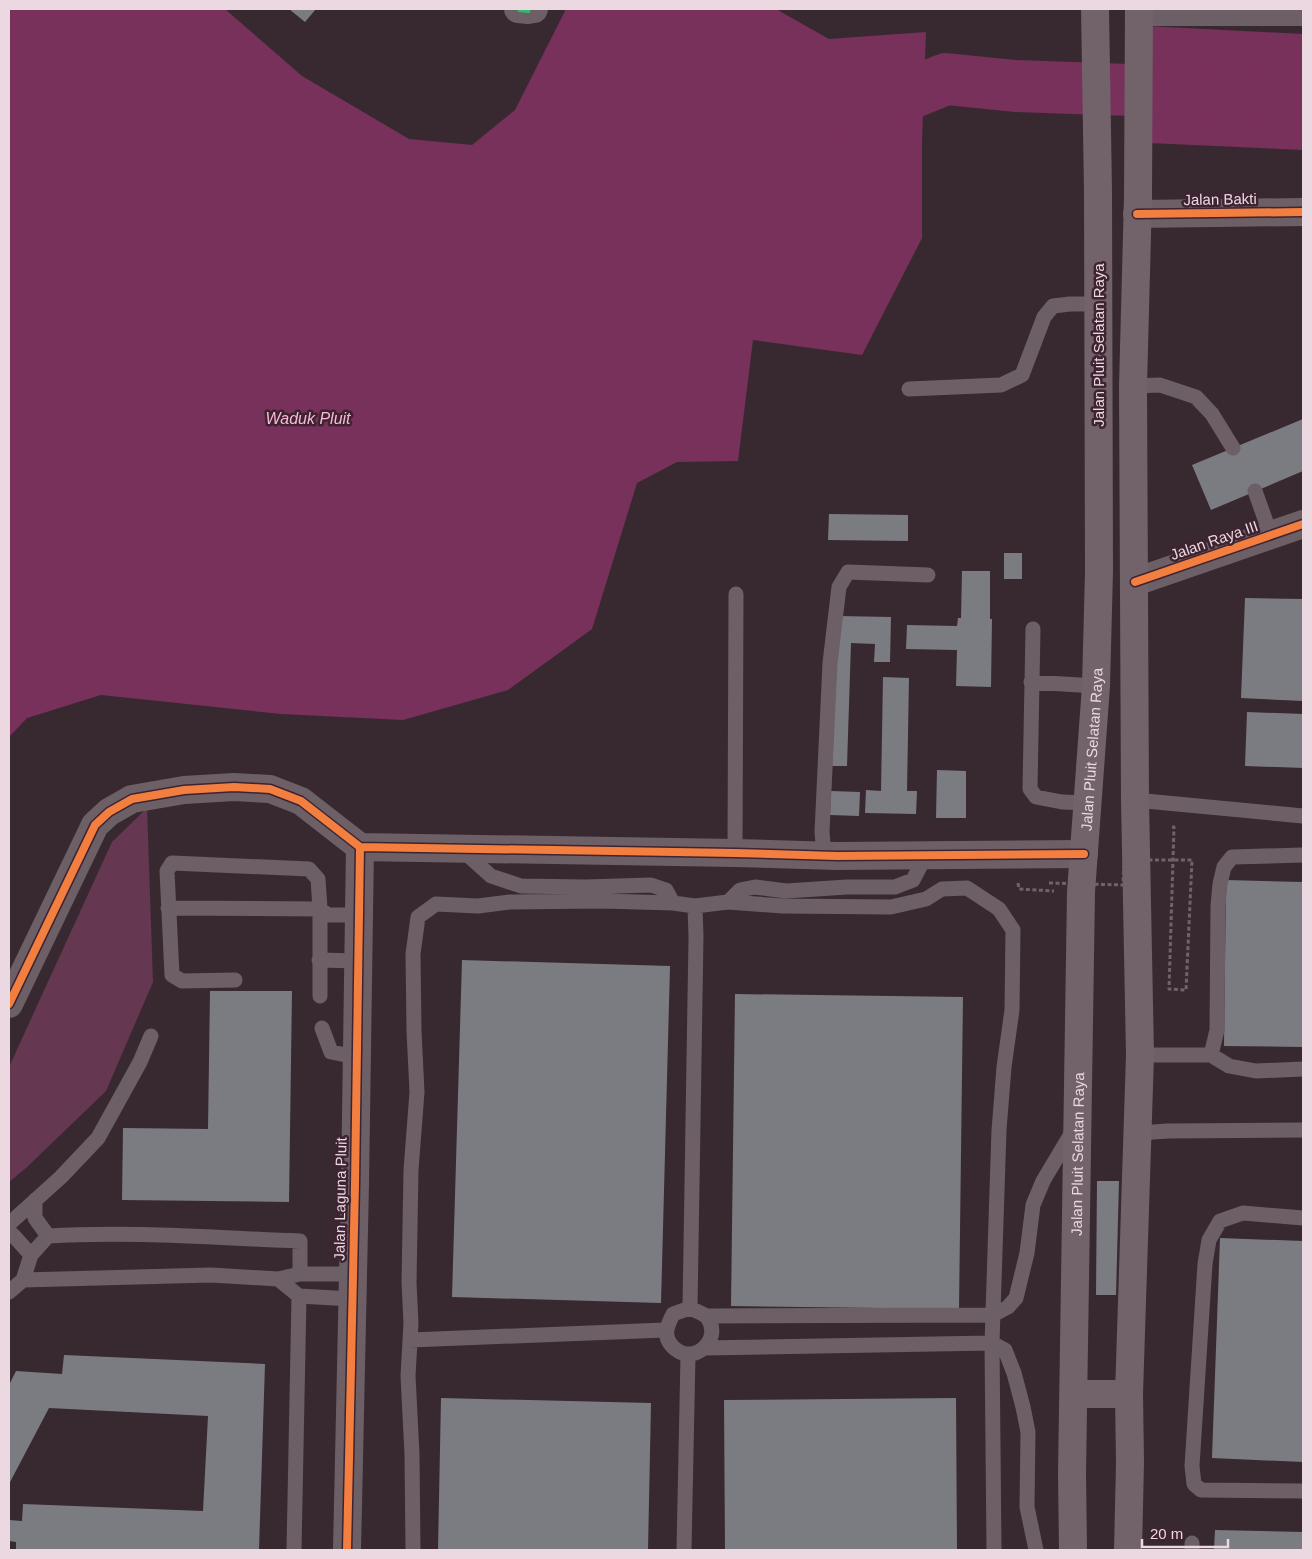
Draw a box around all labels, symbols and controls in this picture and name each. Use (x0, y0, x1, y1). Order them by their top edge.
street label: Jalan Bakti (1183, 190, 1257, 208)
street label: Jalan Pluit Selatan Raya (1090, 263, 1107, 427)
water label: Waduk Pluit (265, 410, 351, 427)
street label: Jalan Raya III (1168, 517, 1260, 563)
street label: Jalan Pluit Selatan Raya (1077, 667, 1105, 832)
street label: Jalan Pluit Selatan Raya (1067, 1071, 1087, 1236)
street label: Jalan Laguna Pluit (330, 1136, 350, 1261)
scale bar (1142, 1516, 1228, 1548)
text: 20 m (1150, 1525, 1183, 1542)

